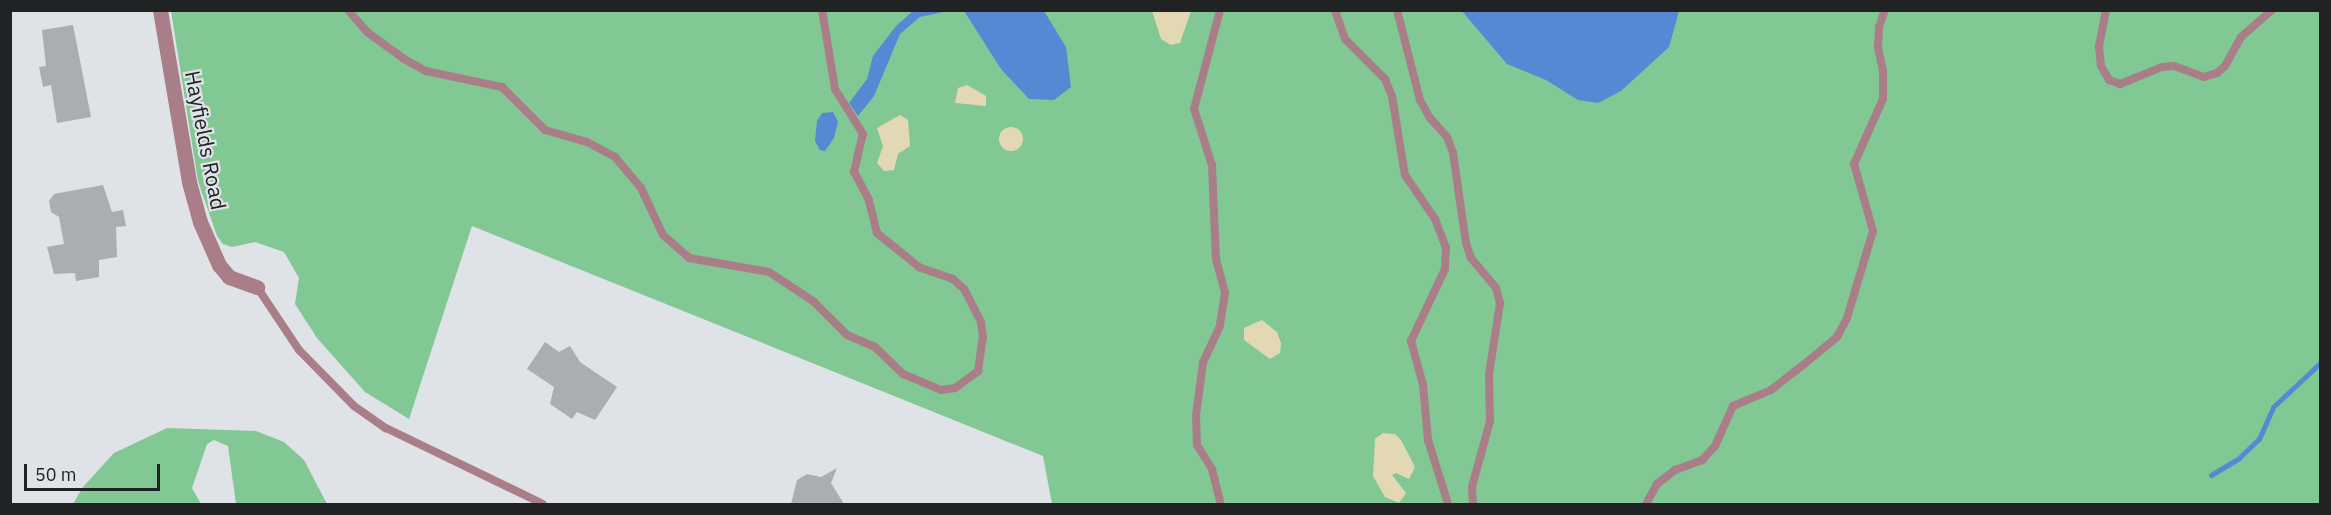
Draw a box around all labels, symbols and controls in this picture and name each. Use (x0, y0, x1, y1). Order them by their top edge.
street label: Hayfields Road (180, 68, 232, 212)
scale bar (27, 452, 164, 490)
text: 50 m (35, 463, 77, 486)

